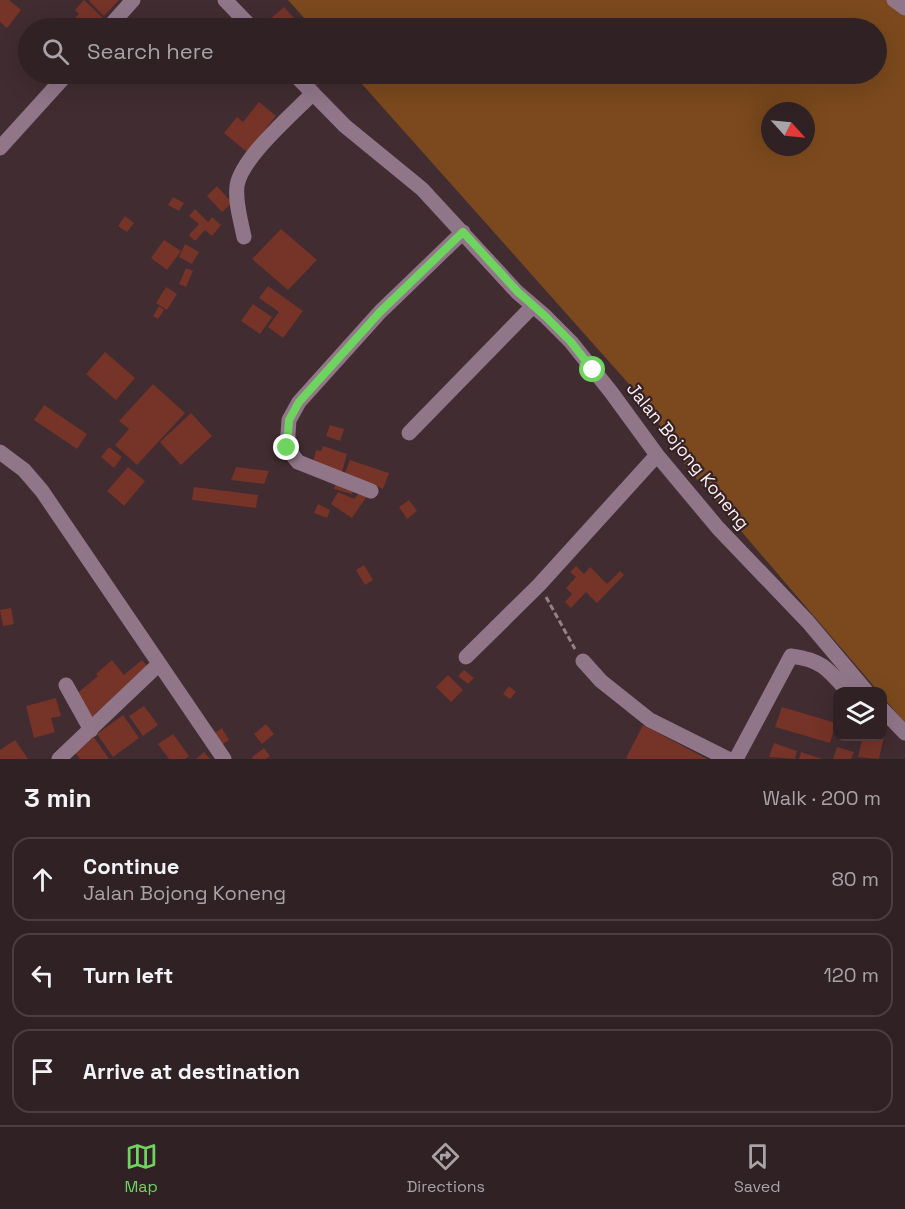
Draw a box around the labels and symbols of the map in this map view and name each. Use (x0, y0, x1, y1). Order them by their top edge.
north arrow (761, 102, 815, 156)
route start (579, 356, 605, 382)
street label: Jalan Bojong Koneng (622, 377, 755, 534)
route end (273, 434, 299, 460)

